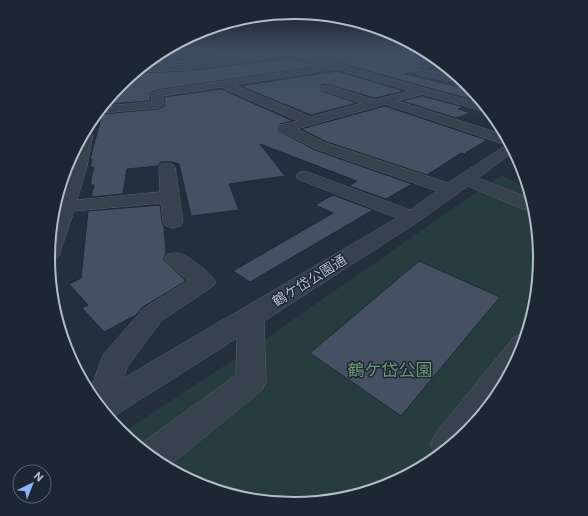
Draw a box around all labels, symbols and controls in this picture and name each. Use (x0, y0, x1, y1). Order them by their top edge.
street label: 鶴ケ岱公園通 (269, 251, 349, 309)
park label: 鶴ケ岱公園 (348, 359, 433, 380)
north arrow (12, 464, 52, 504)
text: N (32, 469, 47, 484)

